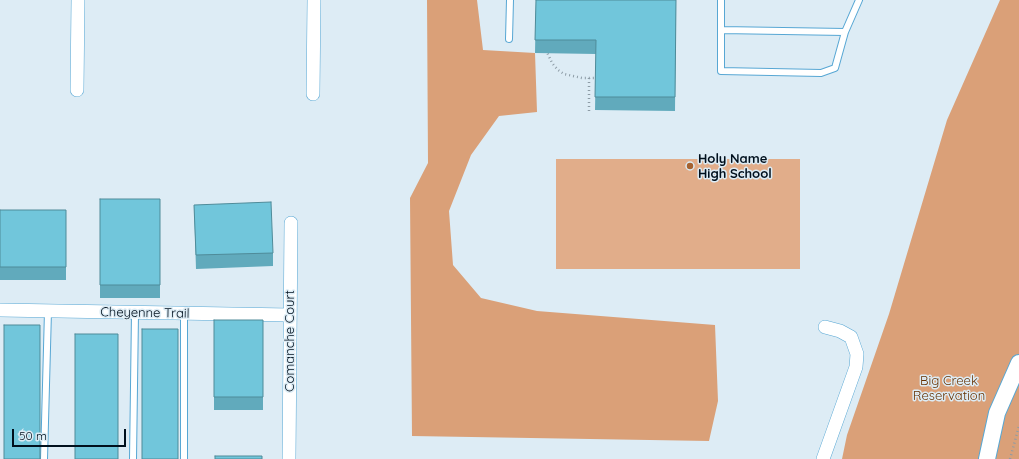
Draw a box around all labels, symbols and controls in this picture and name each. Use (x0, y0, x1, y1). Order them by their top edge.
place label: Holy Name High School (698, 151, 772, 182)
marker: Holy Name High School (685, 161, 695, 171)
street label: Comanche Court (282, 290, 298, 392)
street label: Cheyenne Trail (100, 304, 190, 322)
park label: Big Creek Reservation (913, 373, 985, 404)
scale bar (14, 421, 128, 447)
text: 50 m (19, 428, 47, 443)

